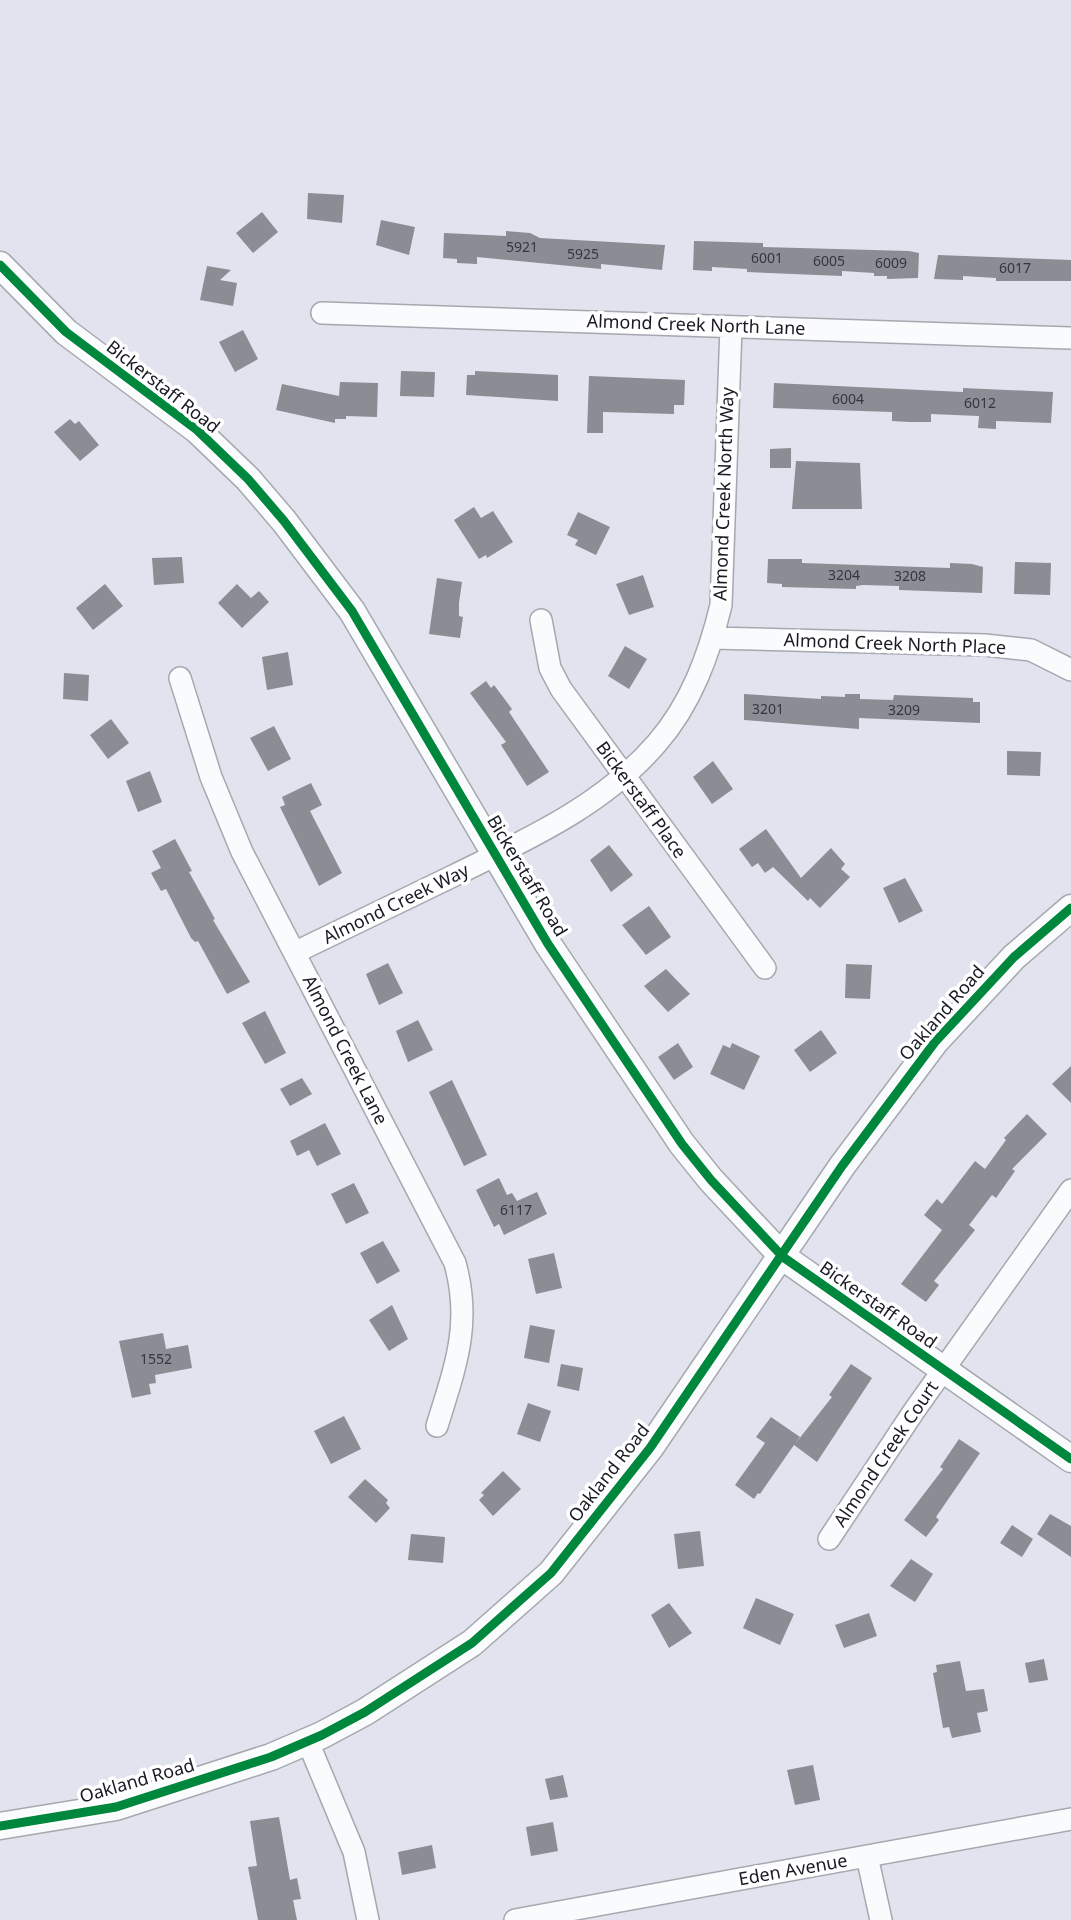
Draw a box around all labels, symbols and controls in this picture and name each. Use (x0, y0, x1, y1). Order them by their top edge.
house number: 5921 (506, 237, 538, 256)
house number: 5925 (567, 244, 599, 263)
house number: 6001 (751, 248, 783, 267)
house number: 6005 (813, 251, 845, 270)
house number: 6009 (875, 253, 907, 272)
house number: 6017 (999, 258, 1031, 277)
street label: Almond Creek North Lane (586, 308, 806, 340)
street label: Bickerstaff Road (102, 334, 225, 438)
street label: Almond Creek North Way (707, 386, 739, 601)
house number: 6004 (832, 389, 864, 408)
house number: 6012 (964, 393, 996, 412)
house number: 3204 (828, 565, 860, 584)
house number: 3208 (894, 566, 926, 585)
street label: Almond Creek North Place (783, 627, 1007, 659)
house number: 3201 (752, 699, 784, 718)
house number: 3209 (888, 700, 920, 719)
street label: Bickerstaff Place (591, 736, 692, 863)
street label: Bickerstaff Road (482, 810, 574, 941)
street label: Almond Creek Way (319, 857, 473, 949)
street label: Oakland Road (893, 960, 989, 1065)
street label: Almond Creek Lane (298, 971, 394, 1128)
house number: 6117 (500, 1200, 532, 1219)
street label: Bickerstaff Road (815, 1255, 942, 1354)
house number: 1552 (140, 1349, 172, 1368)
street label: Almond Creek Court (827, 1375, 943, 1531)
street label: Oakland Road (562, 1418, 654, 1527)
street label: Oakland Road (76, 1752, 197, 1808)
street label: Eden Avenue (736, 1848, 849, 1890)

